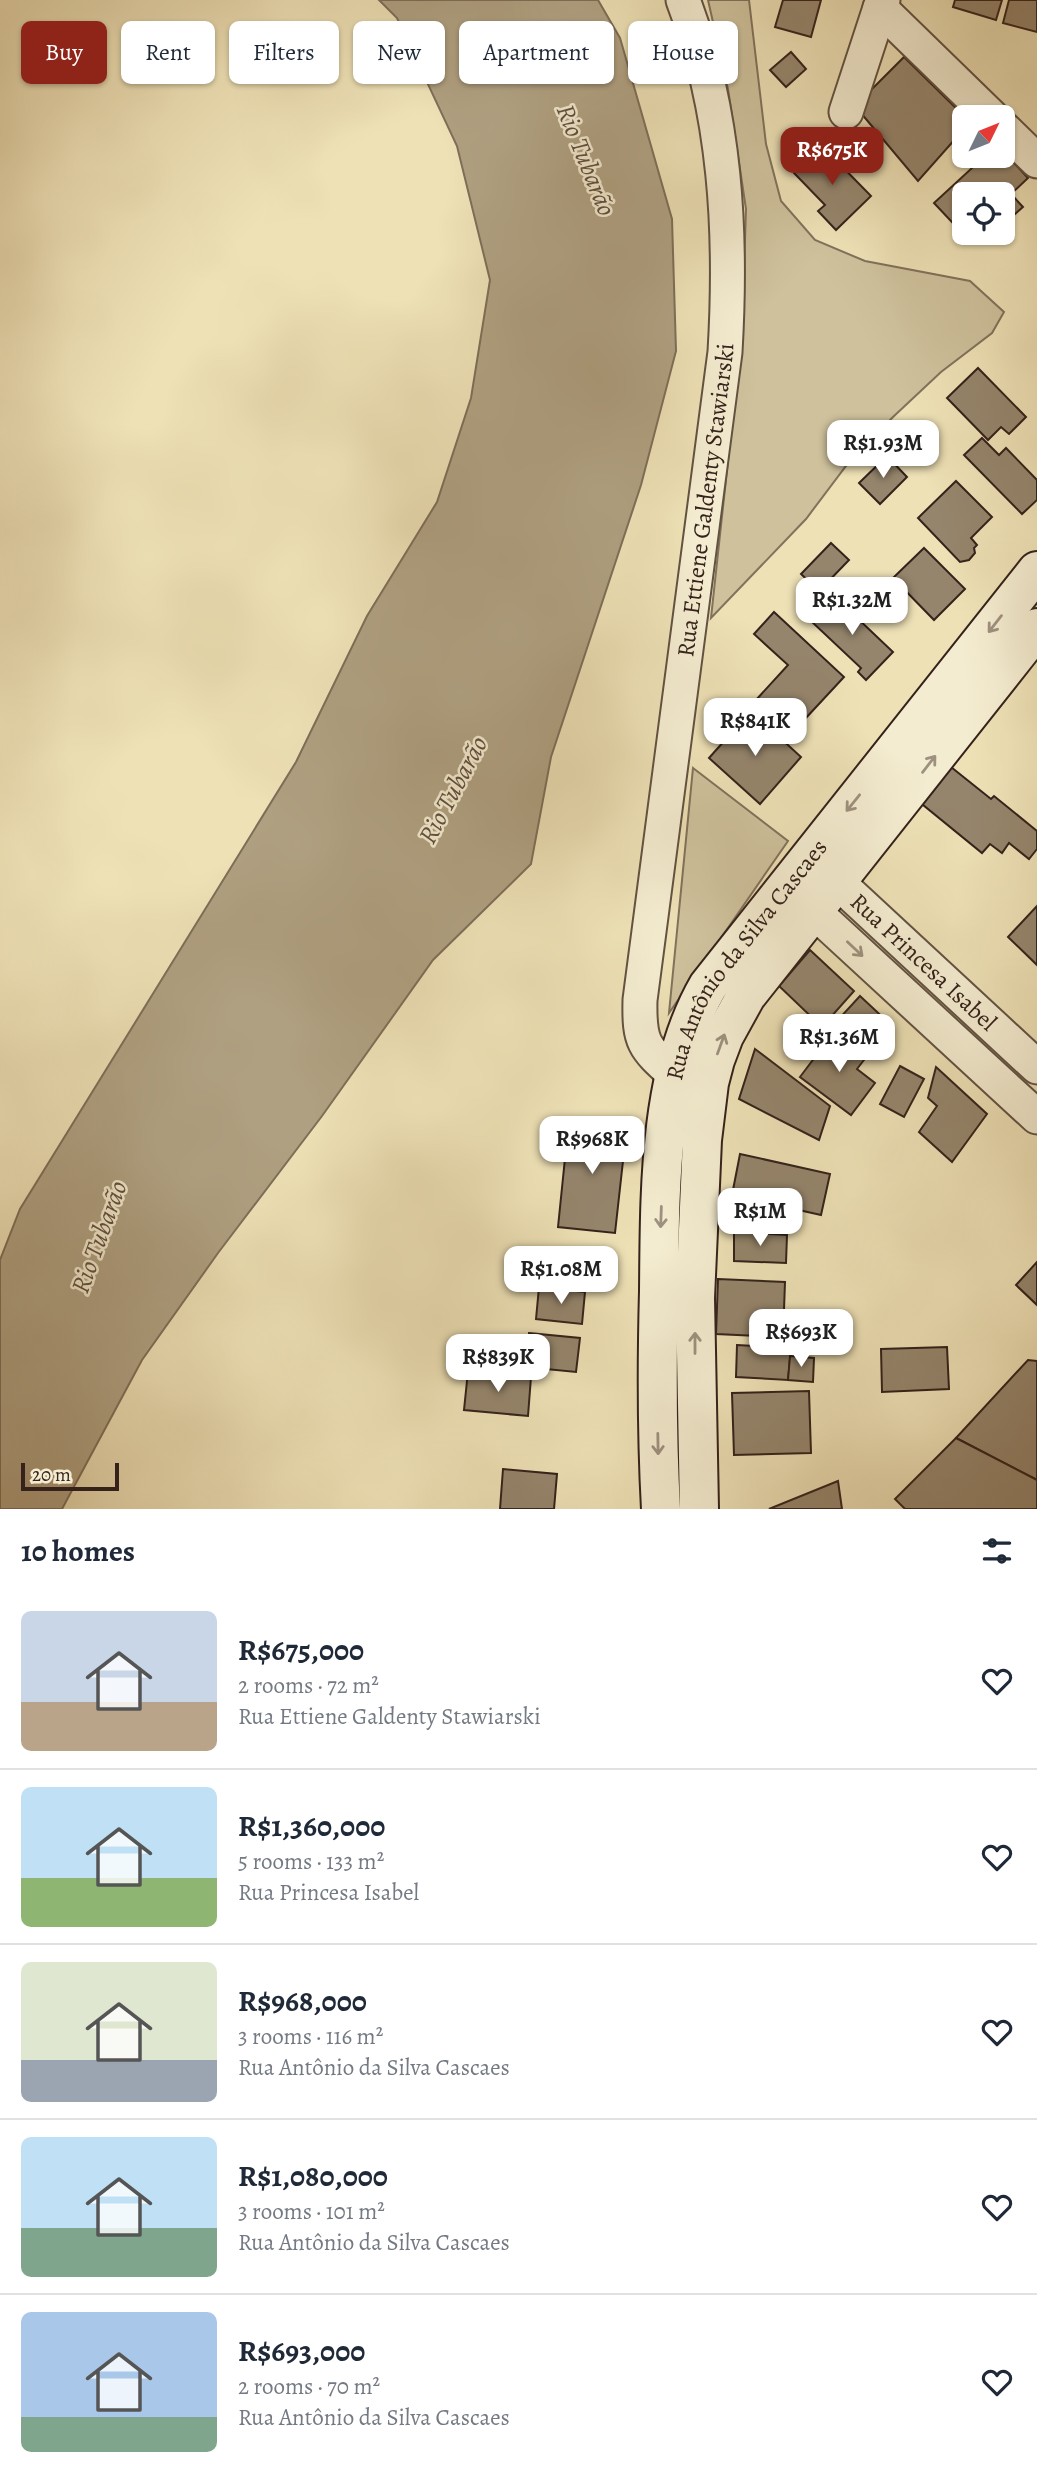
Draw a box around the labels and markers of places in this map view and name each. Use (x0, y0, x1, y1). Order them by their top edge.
pin: R$675K (775, 128, 889, 187)
pin: R$1.93M (818, 420, 948, 480)
pin: R$1.32M (787, 578, 917, 637)
pin: R$841K (698, 698, 812, 758)
pin: R$1.36M (774, 1014, 904, 1074)
pin: R$968K (535, 1116, 649, 1176)
pin: R$1M (719, 1188, 801, 1248)
pin: R$1.08M (496, 1246, 626, 1306)
pin: R$693K (744, 1310, 858, 1369)
pin: R$839K (441, 1334, 555, 1394)

